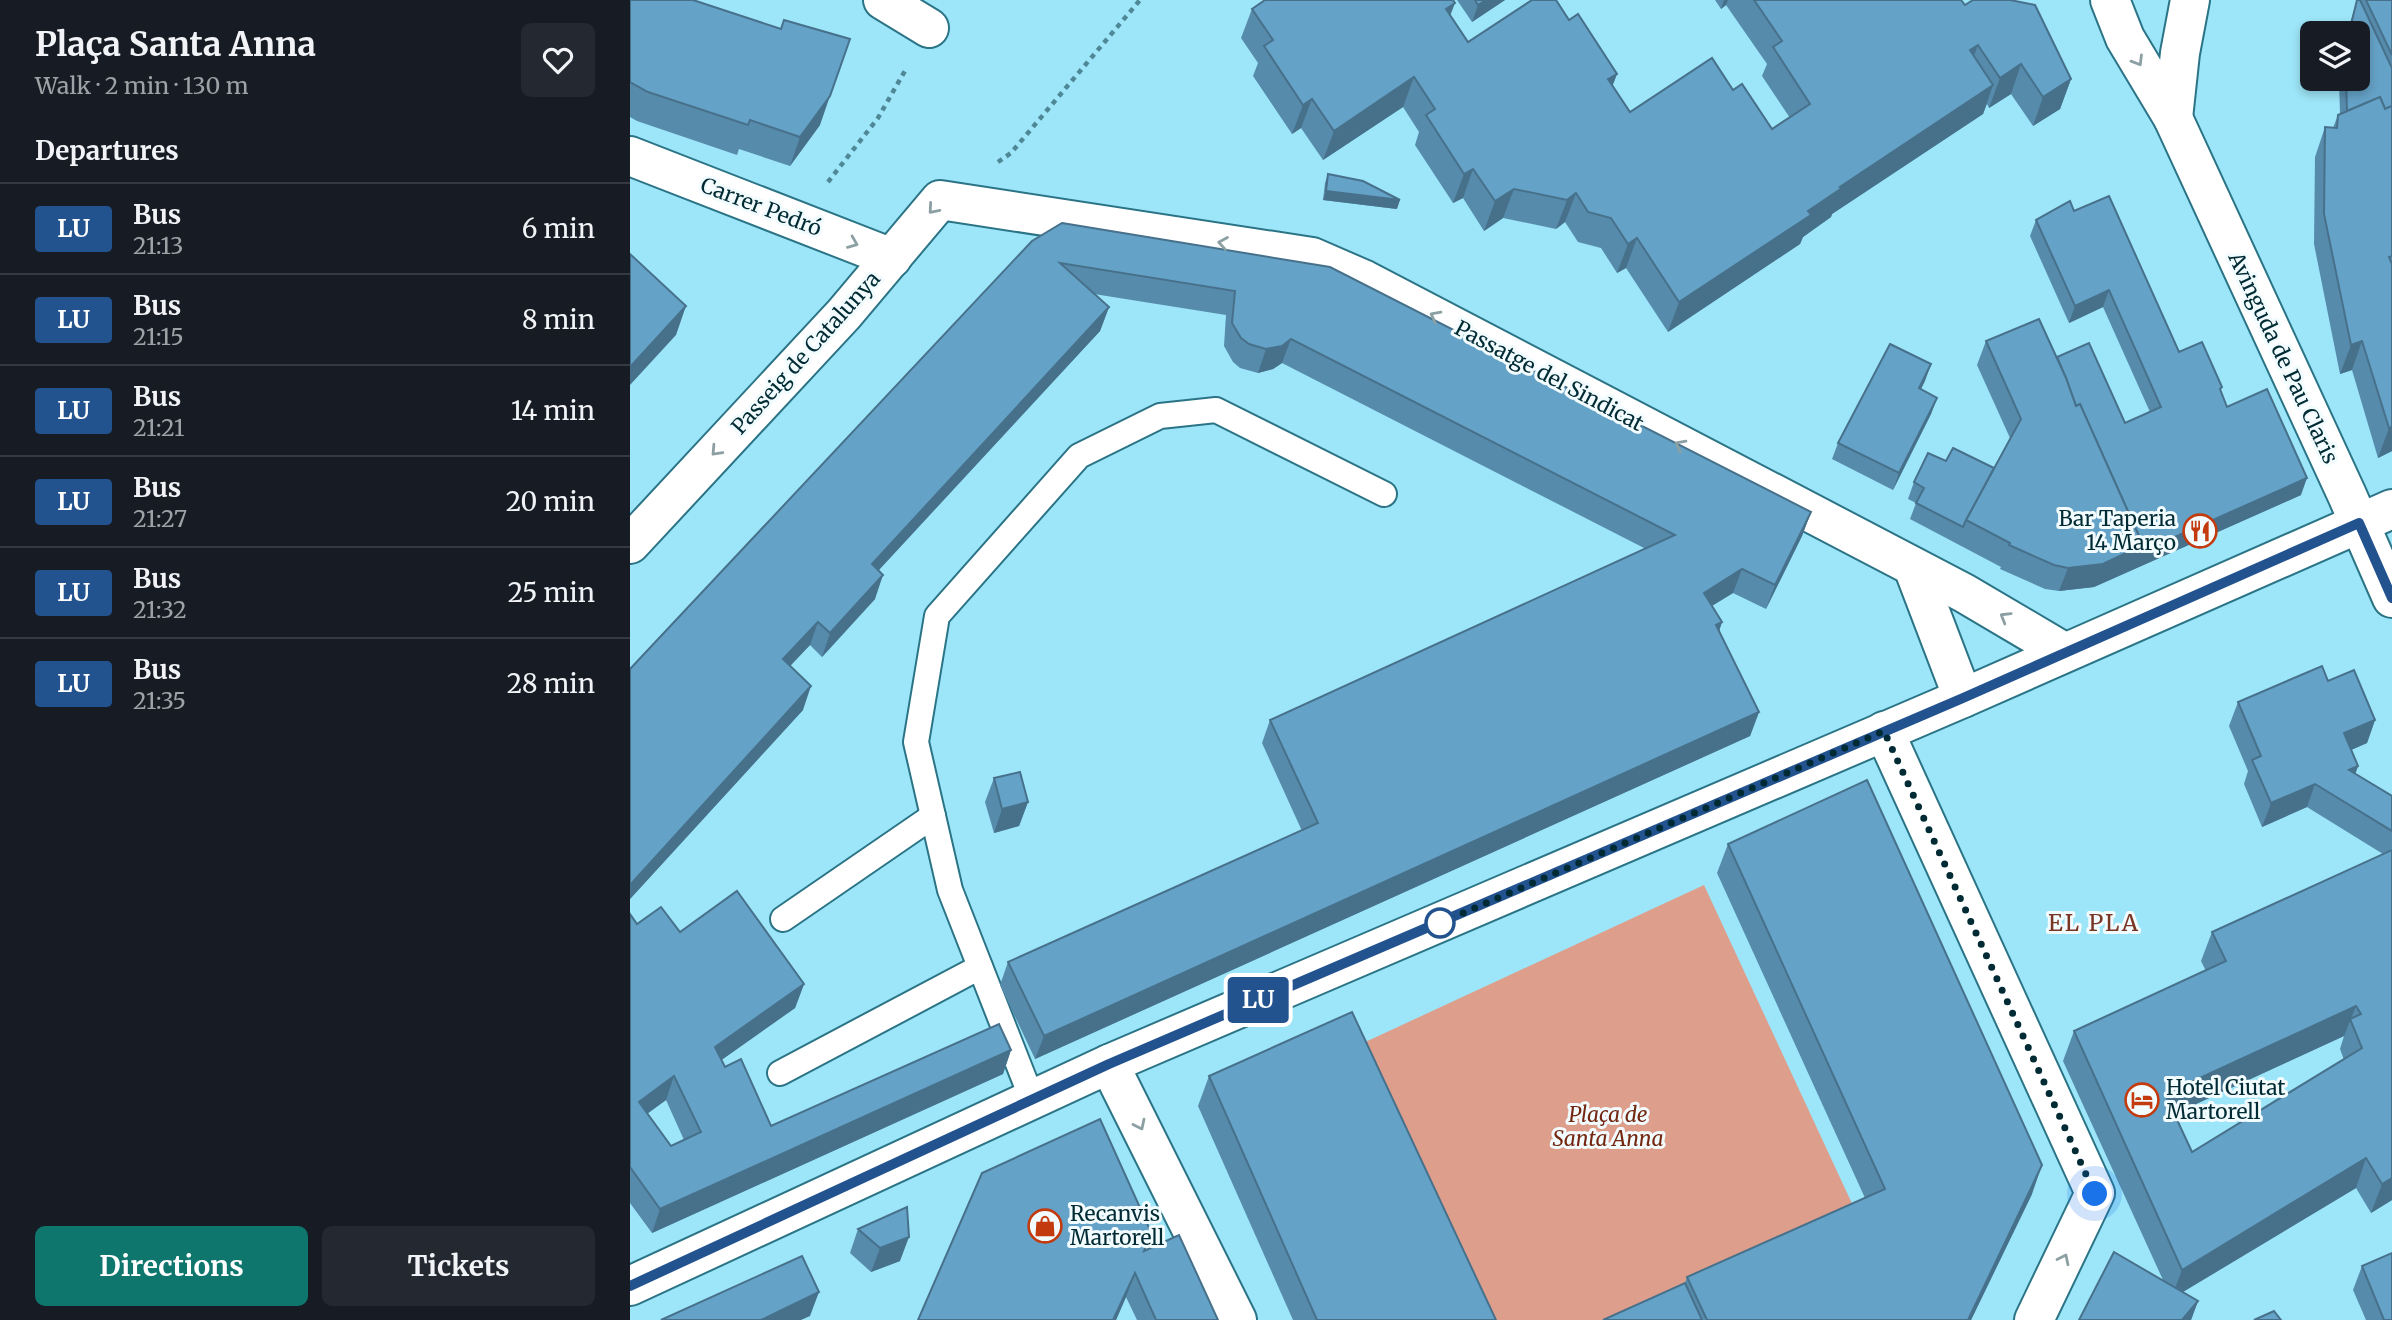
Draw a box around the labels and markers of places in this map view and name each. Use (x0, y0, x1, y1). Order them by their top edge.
place label: Bar Taperia 14 Março (2058, 505, 2176, 556)
restaurant icon: Bar Taperia 14 Março (2181, 512, 2219, 550)
unlabelled marker (1425, 908, 1455, 938)
place label: Hotel Ciutat Martorell (2166, 1074, 2286, 1125)
hotel icon: Hotel Ciutat Martorell (2123, 1081, 2161, 1119)
place label: Recanvis Martorell (1070, 1200, 1165, 1251)
shop icon: Recanvis Martorell (1026, 1207, 1064, 1245)

